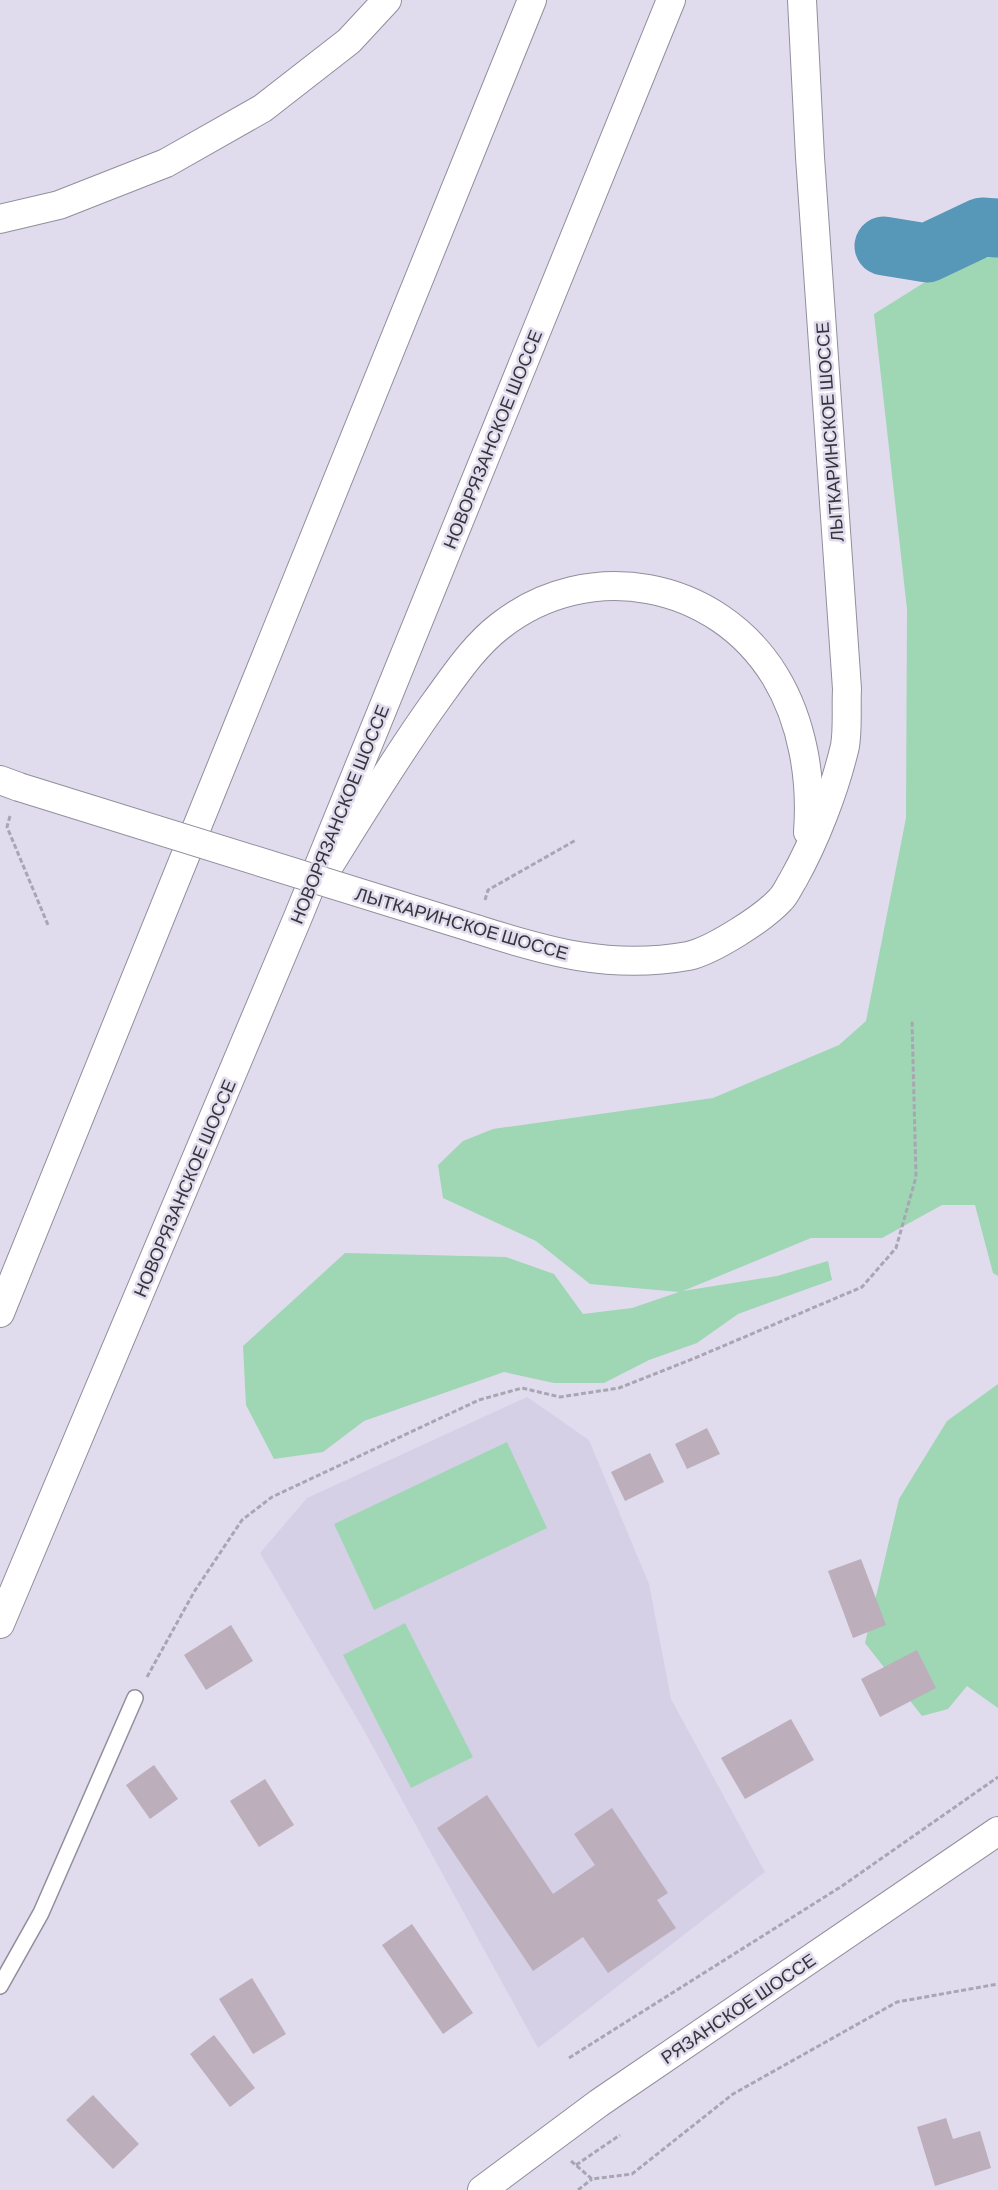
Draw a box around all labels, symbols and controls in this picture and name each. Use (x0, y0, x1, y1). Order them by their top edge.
street label: ЛЫТКАРИНСКОЕ ШОССЕ (810, 321, 848, 543)
street label: НОВОРЯЗАНСКОЕ ШОССЕ (438, 326, 546, 552)
street label: НОВОРЯЗАНСКОЕ ШОССЕ (285, 701, 393, 927)
street label: ЛЫТКАРИНСКОЕ ШОССЕ (353, 882, 571, 964)
street label: НОВОРЯЗАНСКОЕ ШОССЕ (128, 1076, 240, 1300)
street label: РЯЗАНСКОЕ ШОССЕ (656, 1948, 820, 2068)

